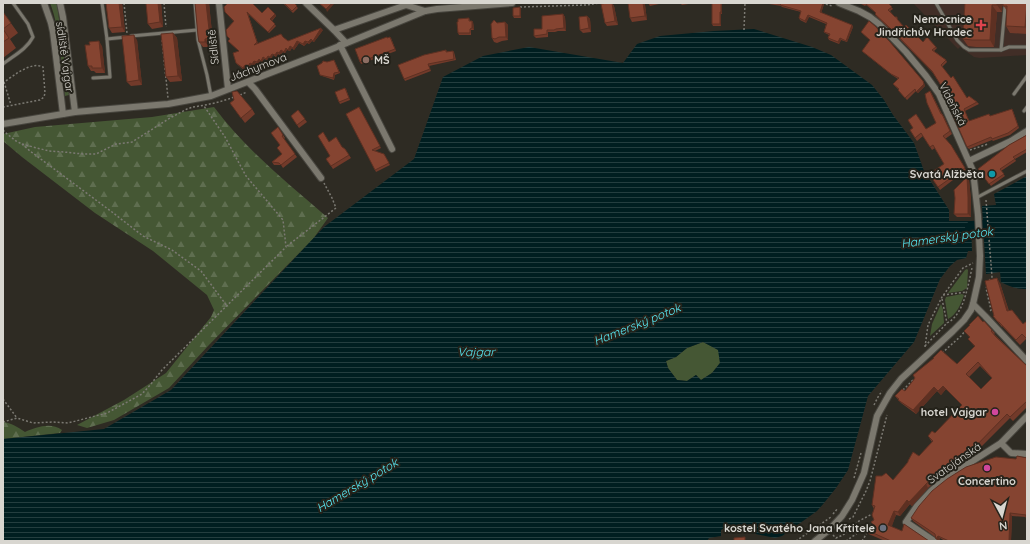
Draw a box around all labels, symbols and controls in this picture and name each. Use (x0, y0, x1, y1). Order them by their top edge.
place label: Nemocnice Jindřichův Hradec (876, 12, 973, 39)
marker: Nemocnice Jindřichův Hradec (975, 19, 987, 31)
street label: sídliště Vajgar (53, 21, 77, 94)
street label: Sídliště (204, 29, 222, 65)
street label: Jáchymova (227, 50, 289, 84)
place label: MŠ (374, 53, 390, 67)
marker: MŠ (361, 55, 371, 65)
street label: Vídeňská (936, 80, 970, 128)
place label: Svatá Alžběta (910, 167, 984, 181)
marker: Svatá Alžběta (987, 169, 997, 179)
water label: Hamerský potok (900, 223, 995, 251)
water label: Hamerský potok (591, 299, 684, 348)
water label: Vajgar (457, 344, 496, 359)
place label: hotel Vajgar (921, 405, 987, 419)
marker: hotel Vajgar (990, 407, 1000, 417)
street label: Svatojánská (924, 439, 984, 487)
water label: Hamerský potok (313, 454, 402, 515)
marker: Concertino (982, 463, 992, 473)
place label: Concertino (958, 474, 1016, 488)
north arrow (982, 496, 1022, 536)
text: N (998, 518, 1008, 533)
place label: kostel Svatého Jana Křtitele (724, 521, 876, 535)
marker: kostel Svatého Jana Křtitele (878, 523, 888, 533)

